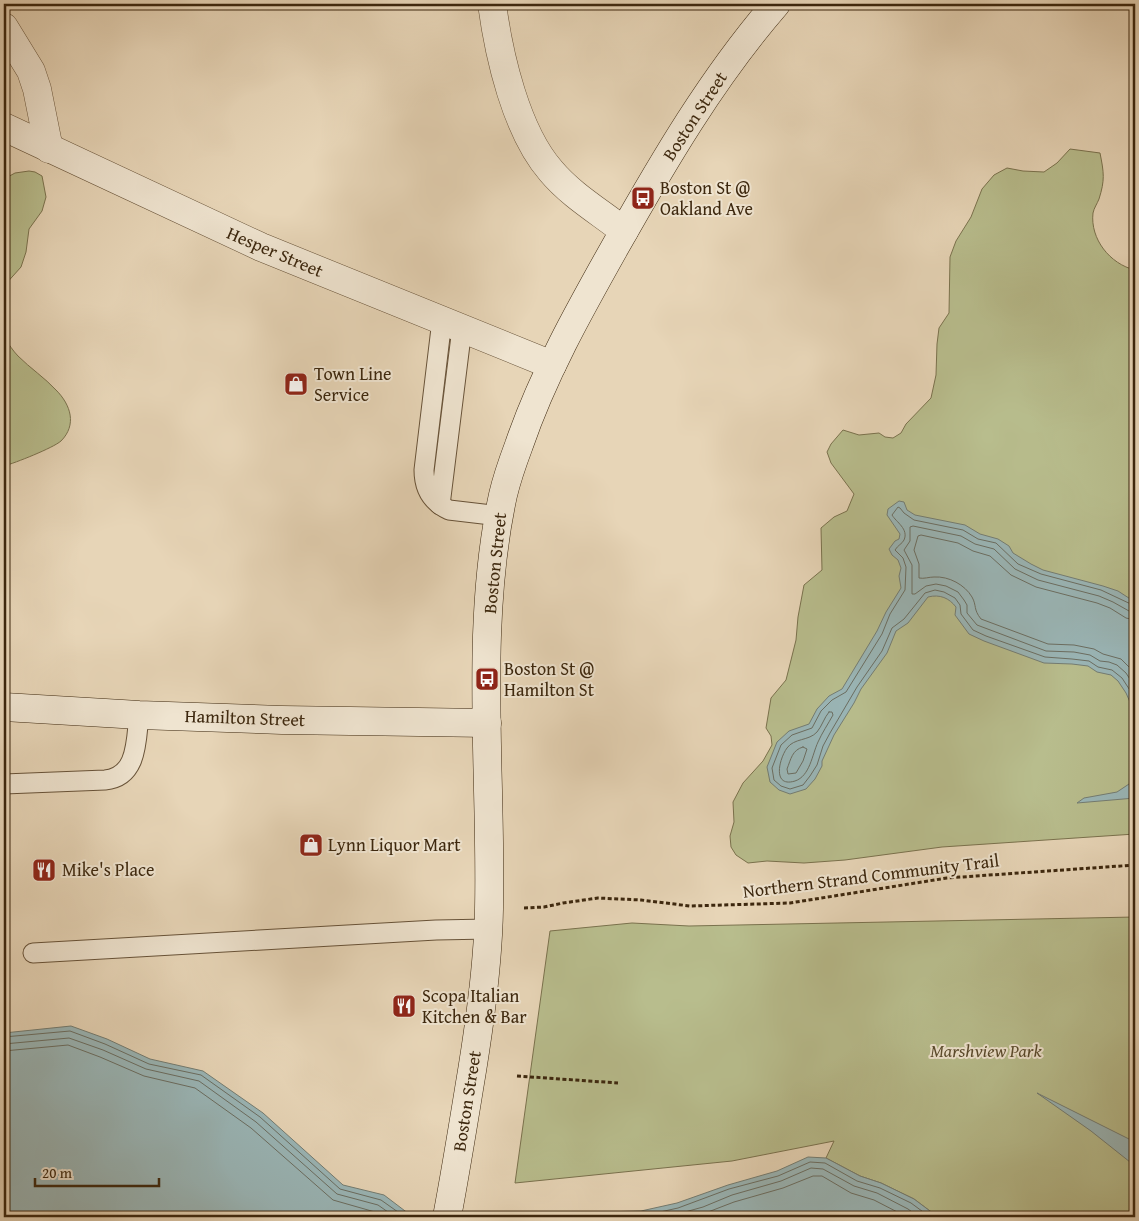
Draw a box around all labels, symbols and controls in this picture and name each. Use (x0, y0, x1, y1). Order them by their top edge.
street label: Boston Street (656, 65, 734, 166)
place label: Boston St @ Oakland Ave (660, 174, 753, 222)
bus stop icon: Boston St @ Oakland Ave (630, 185, 656, 211)
street label: Hesper Street (223, 219, 328, 284)
place label: Town Line Service (314, 360, 392, 408)
shop icon: Town Line Service (283, 371, 309, 397)
street label: Boston Street (476, 510, 513, 615)
place label: Boston St @ Hamilton St (504, 655, 595, 703)
bus stop icon: Boston St @ Hamilton St (474, 666, 500, 692)
street label: Hamilton Street (184, 702, 306, 733)
place label: Lynn Liquor Mart (328, 831, 461, 858)
shop icon: Lynn Liquor Mart (298, 832, 324, 858)
street label: Northern Strand Community Trail (741, 846, 1001, 905)
place label: Mike's Place (62, 856, 154, 883)
restaurant icon: Mike's Place (31, 857, 57, 883)
place label: Scopa Italian Kitchen & Bar (422, 982, 527, 1030)
restaurant icon: Scopa Italian Kitchen & Bar (391, 993, 417, 1019)
park label: Marshview Park (930, 1037, 1042, 1064)
street label: Boston Street (445, 1048, 488, 1153)
scale bar (35, 1156, 159, 1188)
text: 20 m (42, 1162, 73, 1183)

